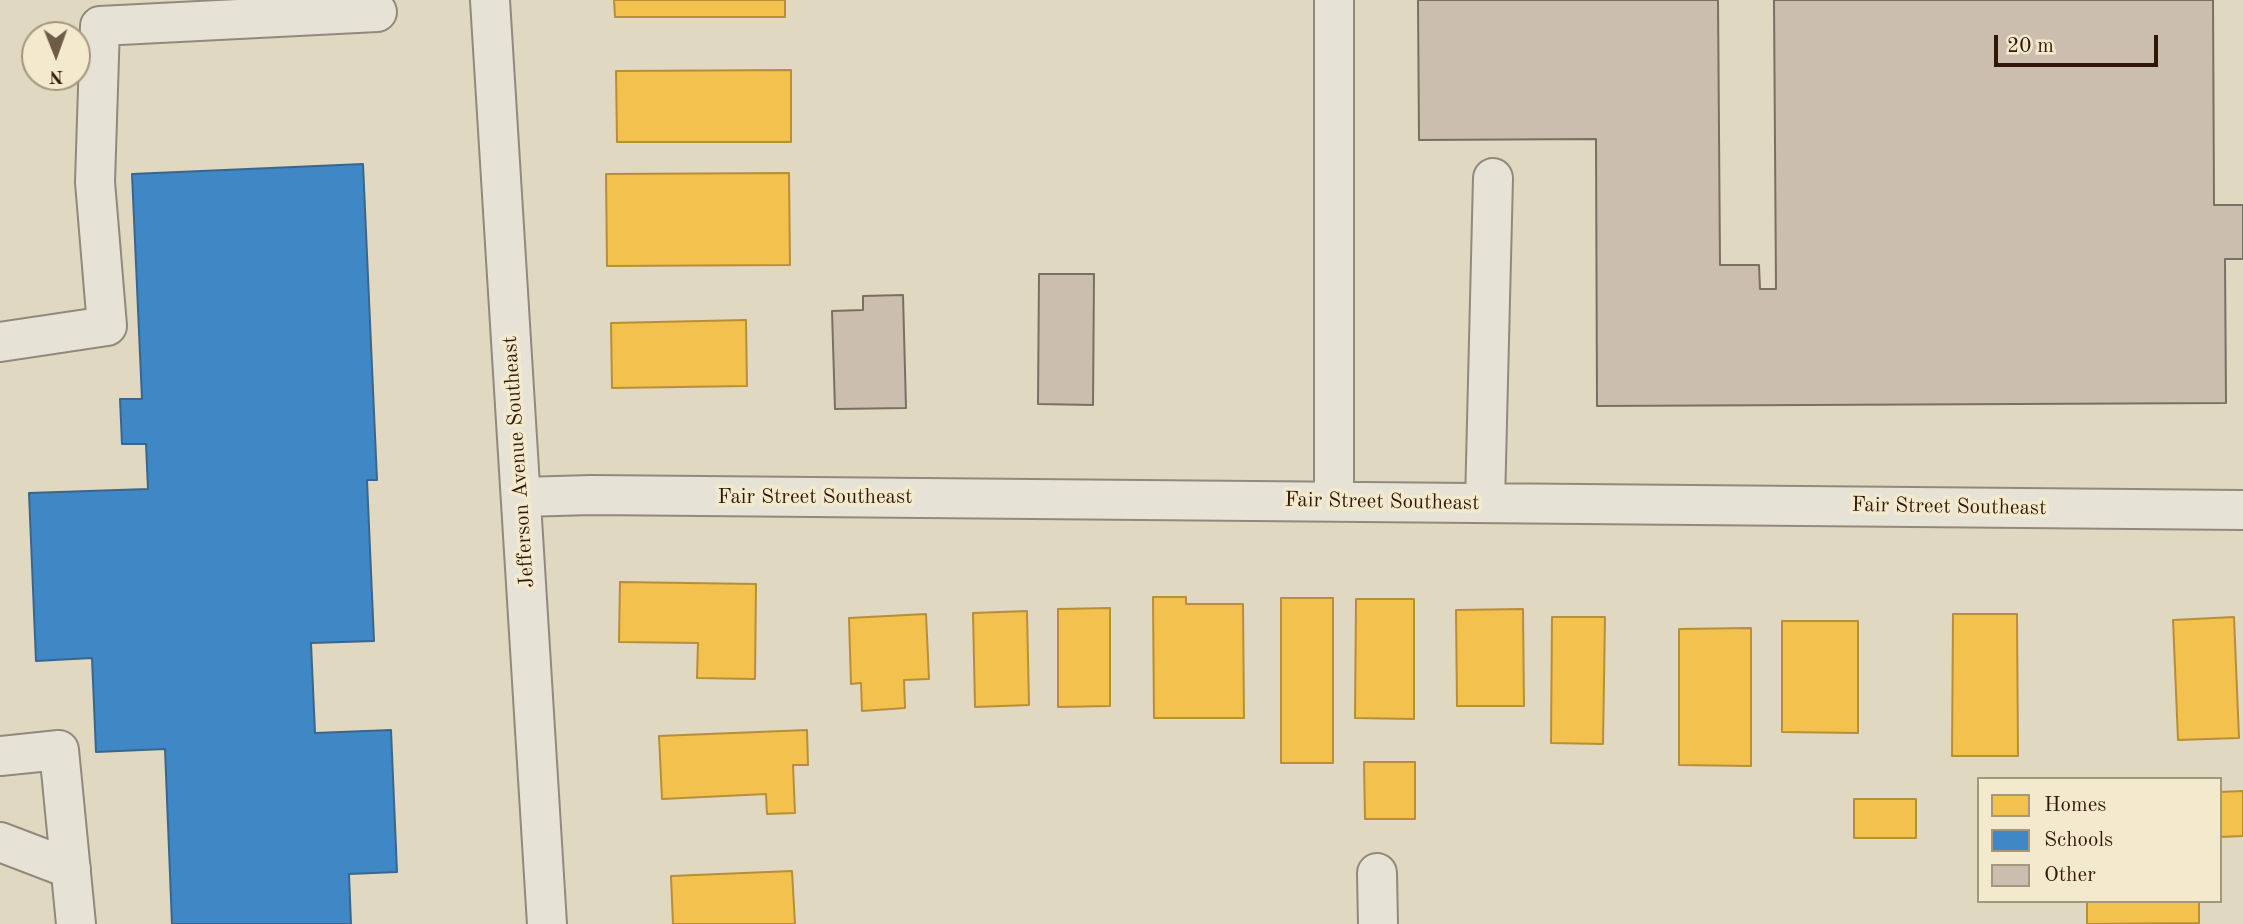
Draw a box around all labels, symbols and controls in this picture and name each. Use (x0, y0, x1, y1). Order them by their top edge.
north arrow (21, 21, 91, 91)
scale bar (1998, 21, 2162, 65)
text: 20 m (2007, 36, 2054, 57)
text: N (49, 66, 64, 85)
street label: Jefferson Avenue Southeast (498, 335, 540, 589)
street label: Fair Street Southeast (718, 484, 912, 510)
street label: Fair Street Southeast (1284, 488, 1480, 516)
street label: Fair Street Southeast (1851, 493, 2047, 521)
legend (1977, 777, 2222, 903)
text: Homes (2044, 795, 2106, 816)
text: Schools (2044, 830, 2113, 851)
text: Other (2044, 865, 2096, 886)

